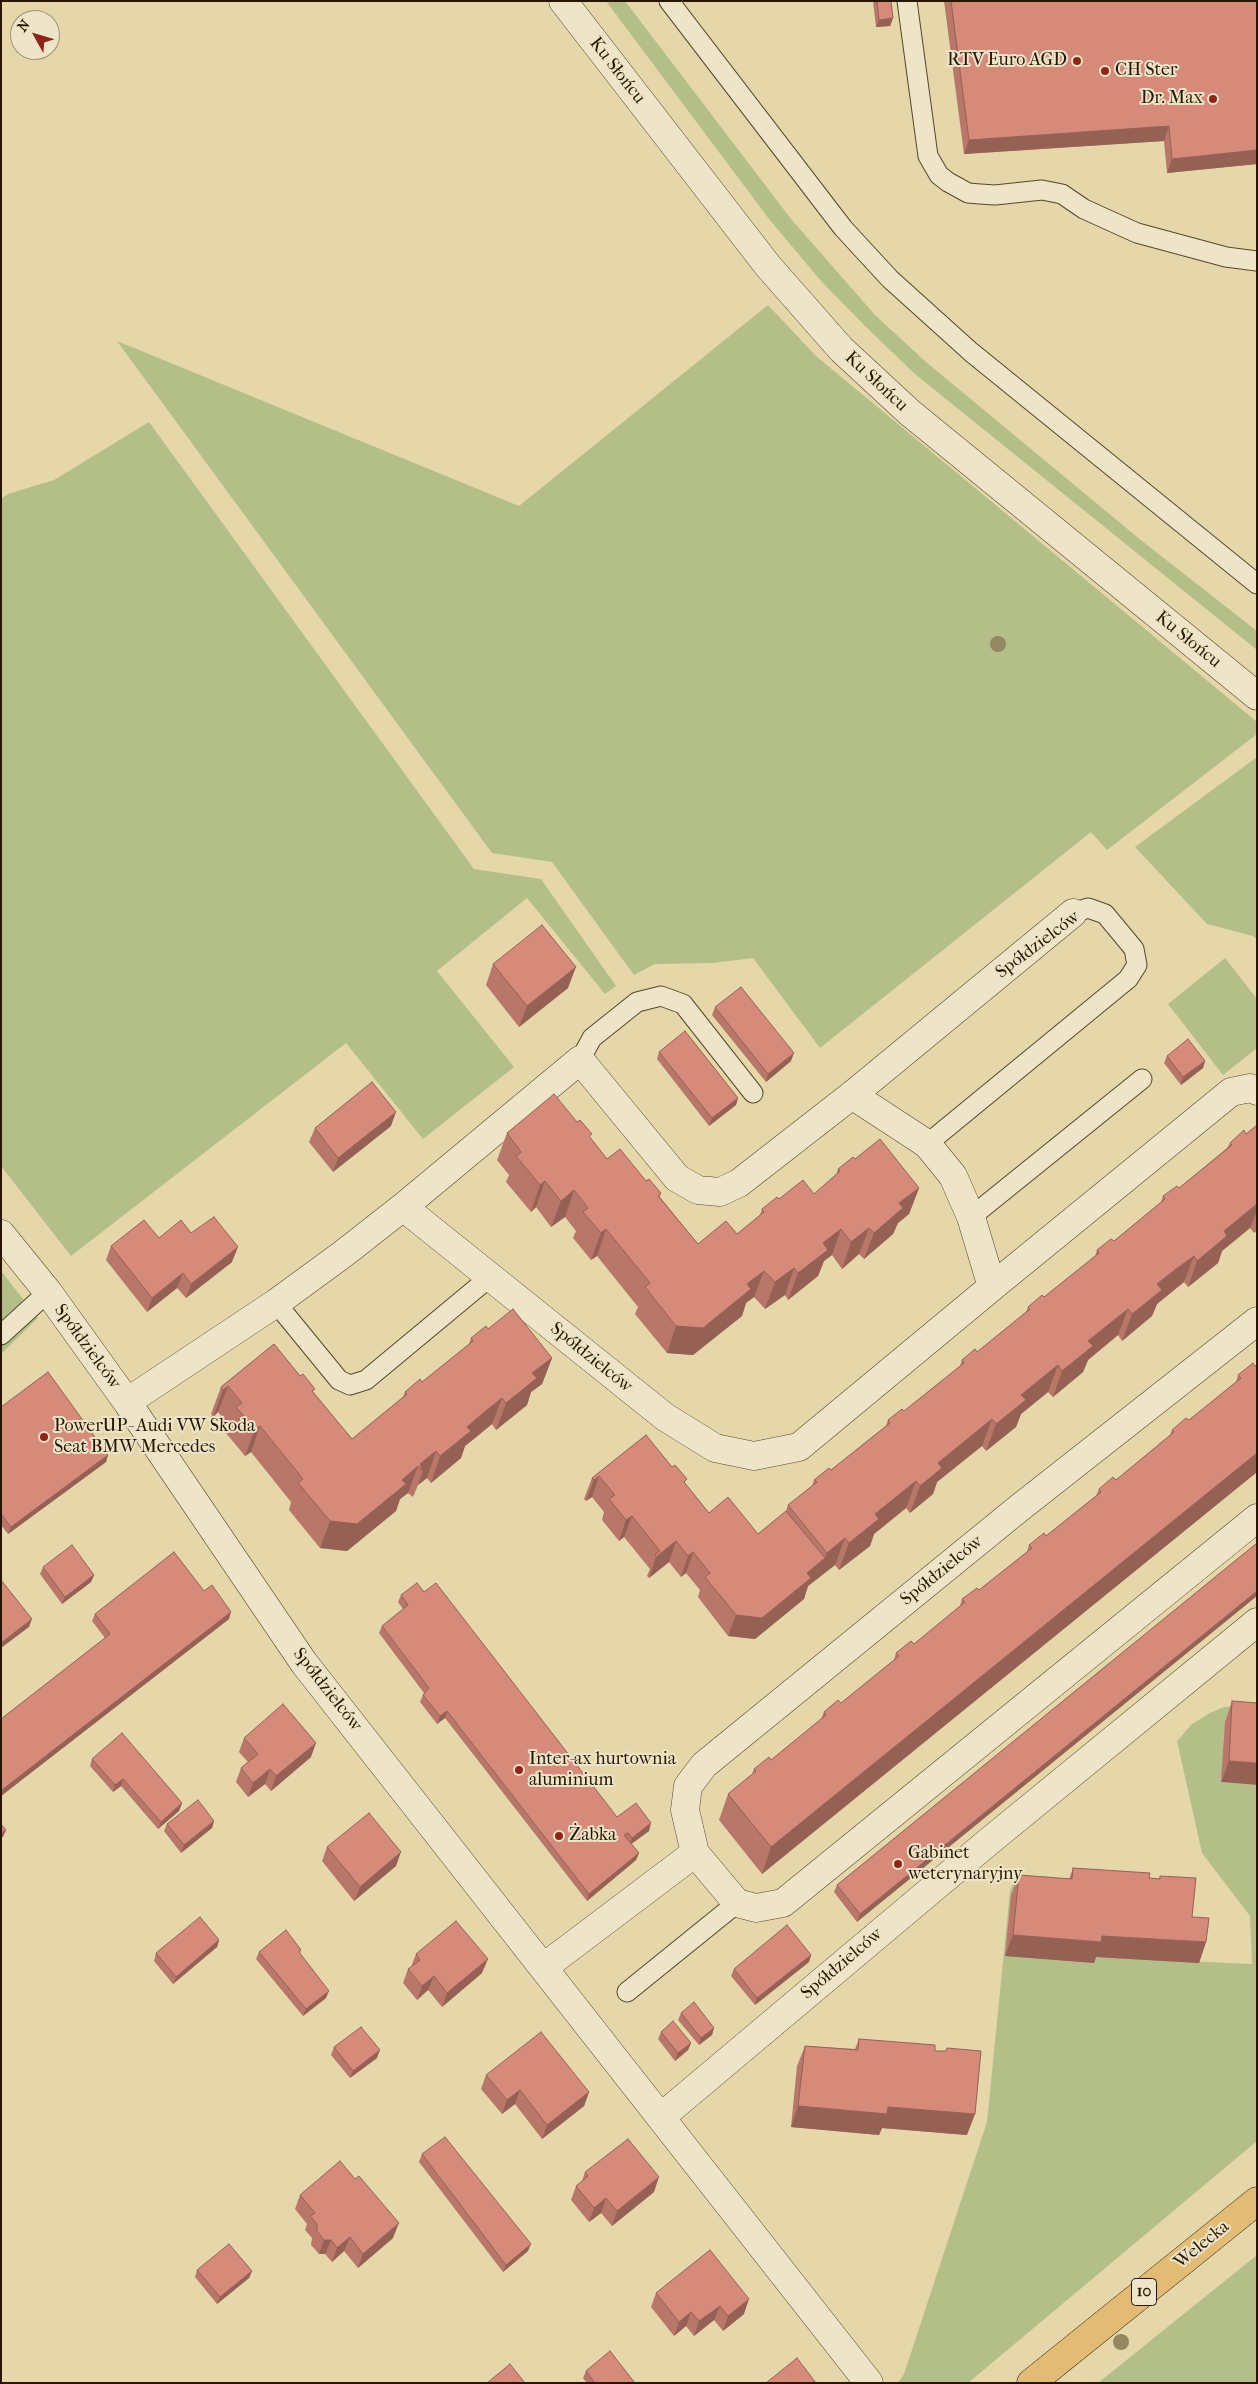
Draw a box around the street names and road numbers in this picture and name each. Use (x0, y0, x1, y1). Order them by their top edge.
street label: Ku Słońcu (584, 33, 650, 109)
street label: Ku Słońcu (840, 347, 912, 417)
street label: Ku Słońcu (1151, 607, 1225, 673)
street label: Spółdzielców (992, 906, 1084, 984)
street label: Spółdzielców (49, 1300, 125, 1394)
street label: Spółdzielców (545, 1318, 637, 1398)
street label: Spółdzielców (896, 1531, 988, 1611)
street label: Spółdzielców (288, 1644, 366, 1736)
street label: Spółdzielców (797, 1924, 887, 2004)
street label: Welecka (1170, 2216, 1234, 2274)
road number: 10 (1132, 2278, 1156, 2306)

